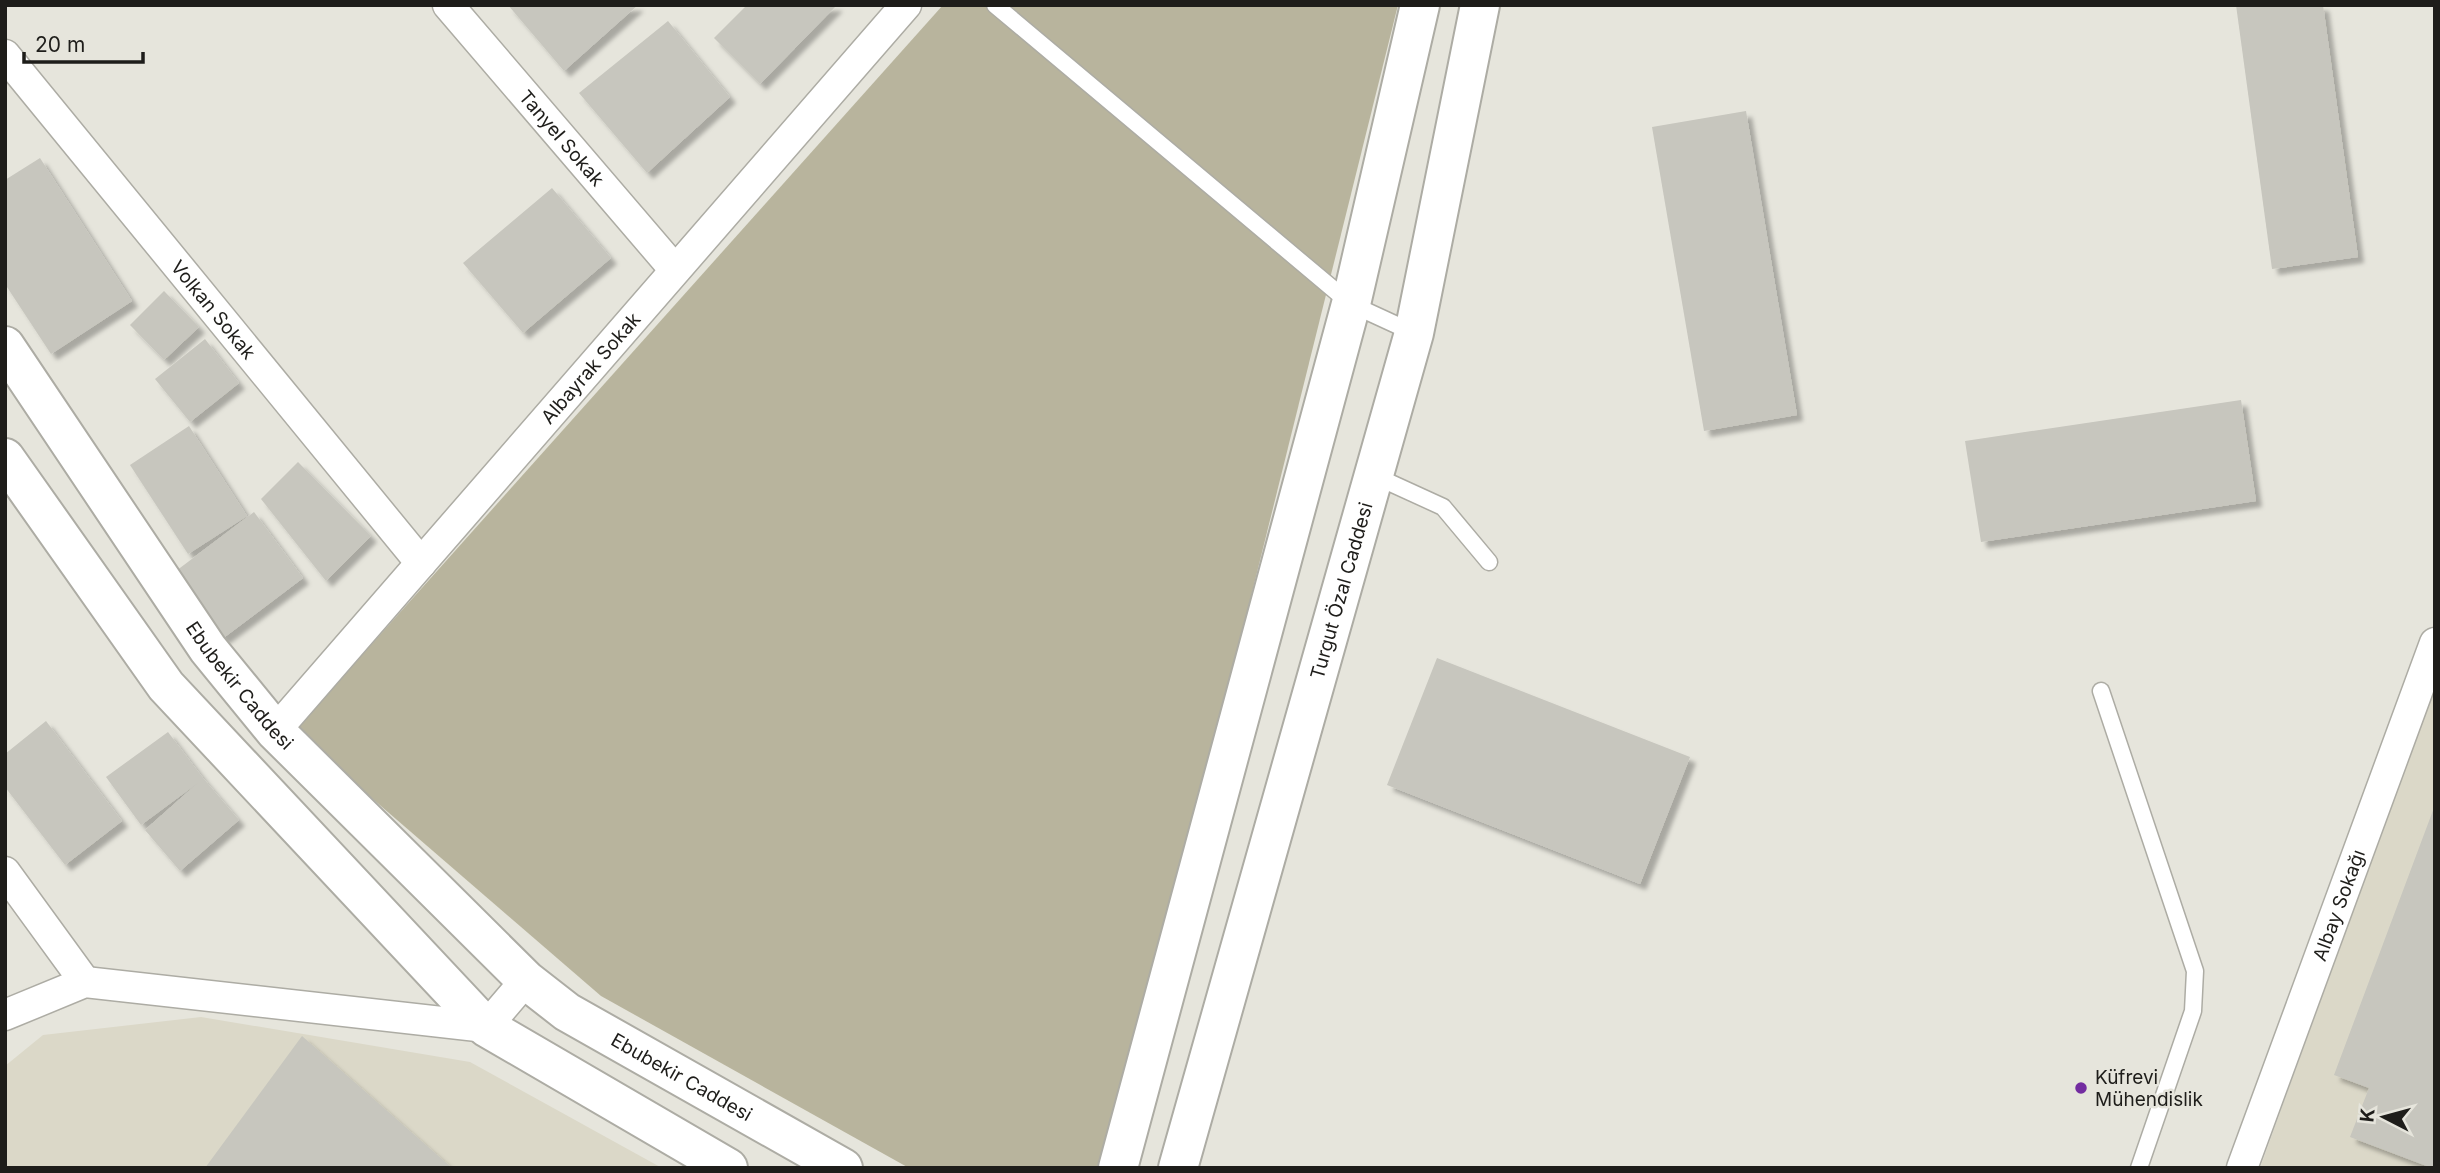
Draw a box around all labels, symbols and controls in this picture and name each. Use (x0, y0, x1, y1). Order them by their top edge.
scale bar (24, 21, 144, 65)
text: 20 m (35, 32, 85, 57)
street label: Tanyel Sokak (514, 85, 610, 191)
street label: Volkan Sokak (166, 255, 261, 364)
street label: Albayrak Sokak (536, 307, 645, 428)
street label: Turgut Özal Caddesi (1305, 500, 1377, 682)
street label: Ebubekir Caddesi (181, 617, 298, 754)
street label: Albay Sokağı (2308, 846, 2370, 964)
street label: Ebubekir Caddesi (607, 1028, 756, 1126)
place label: Küfrevi Mühendislik (2095, 1066, 2203, 1111)
marker: Küfrevi Mühendislik (2073, 1080, 2089, 1096)
north arrow (2349, 1082, 2419, 1152)
text: K (2355, 1107, 2380, 1123)

